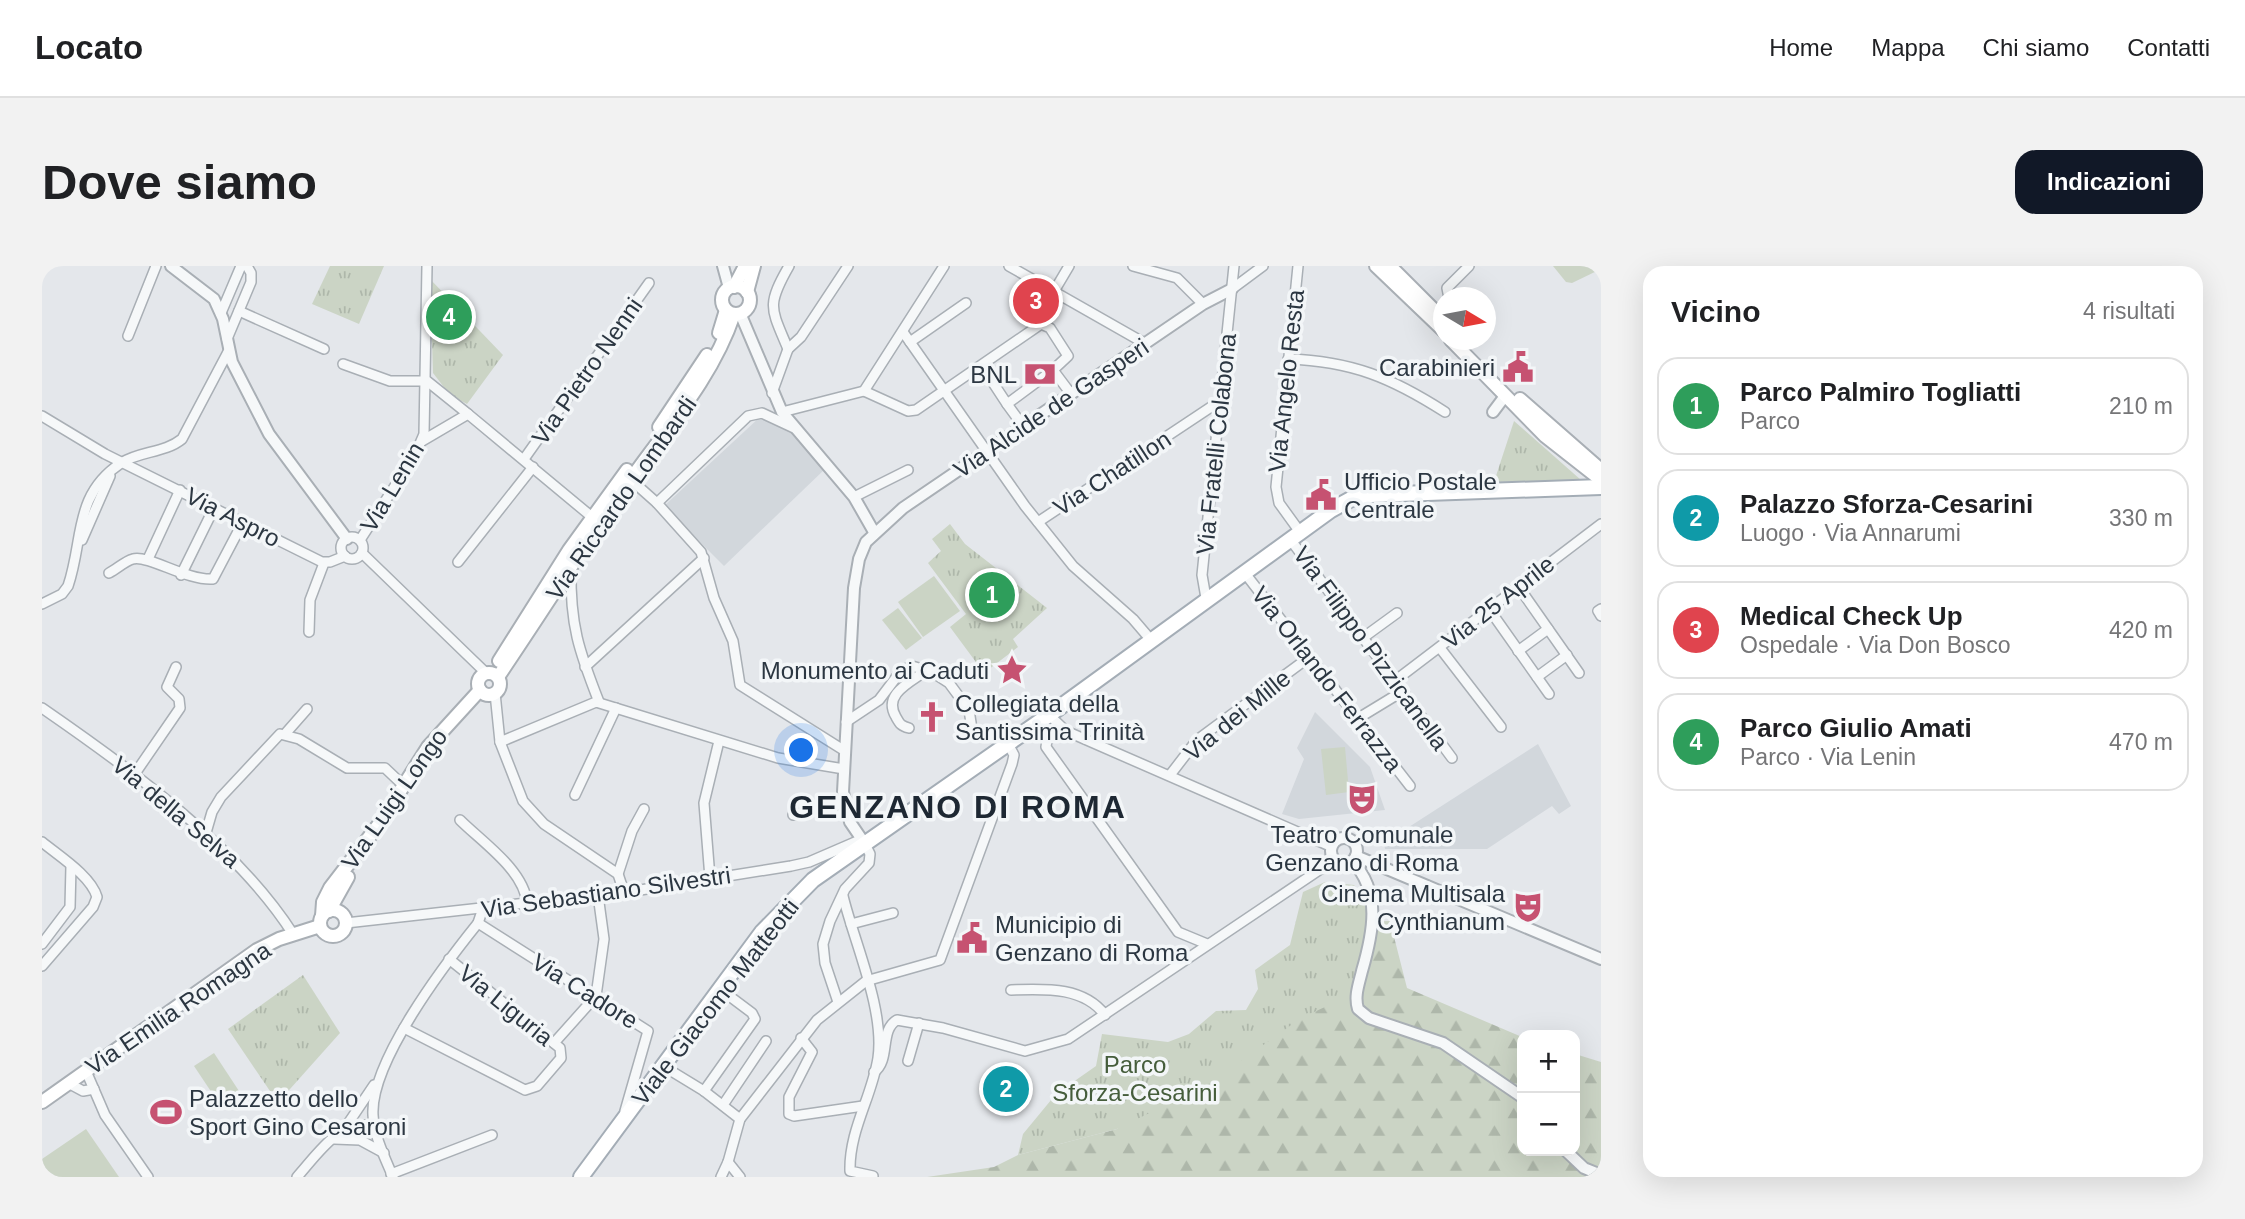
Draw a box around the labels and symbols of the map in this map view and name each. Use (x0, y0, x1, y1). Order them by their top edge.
pin: 3 (1013, 275, 1059, 327)
north arrow (1433, 287, 1496, 350)
street label: Via Angelo Resta (1263, 288, 1309, 474)
pin: 4 (426, 291, 472, 343)
street label: Via Pietro Nenni (526, 292, 648, 450)
street label: Via Fratelli Colabona (1191, 331, 1241, 556)
street label: Via Alcide de Gasperi (949, 333, 1153, 483)
public building icon: Carabinieri (1501, 350, 1535, 384)
place label: Carabinieri (1379, 354, 1495, 381)
bank icon: BNL (1023, 357, 1057, 391)
place label: BNL (970, 361, 1017, 388)
street label: Via Riccardo Lombardi (540, 391, 702, 605)
street label: Via Chatillon (1048, 425, 1176, 521)
street label: Via Lenin (355, 437, 429, 537)
place label: Ufficio Postale Centrale (1344, 468, 1497, 523)
public building icon: Ufficio Postale Centrale (1304, 478, 1338, 512)
street label: Via Aspro (181, 482, 285, 552)
street label: Via Filippo Pizzicanella (1288, 541, 1454, 756)
street label: Via 25 Aprile (1437, 550, 1559, 654)
pin: 1 (969, 569, 1015, 621)
street label: Via Orlando Ferrazza (1246, 581, 1408, 778)
place icon: Monumento ai Caduti (995, 653, 1029, 687)
place label: Monumento ai Caduti (761, 657, 989, 684)
street label: Via dei Mille (1178, 664, 1296, 766)
place label: Collegiata della Santissima Trinità (955, 690, 1145, 745)
church icon: Collegiata della Santissima Trinità (915, 700, 949, 734)
street label: Via Luigi Longo (336, 724, 452, 874)
your location (784, 733, 818, 767)
street label: Via della Selva (107, 751, 246, 874)
theatre icon: Teatro Comunale Genzano di Roma (1345, 782, 1379, 816)
district label: GENZANO DI ROMA (789, 789, 1127, 825)
place label: Teatro Comunale Genzano di Roma (1265, 821, 1459, 876)
street label: Via Sebastiano Silvestri (479, 861, 733, 923)
place label: Cinema Multisala Cynthianum (1321, 880, 1506, 935)
theatre icon: Cinema Multisala Cynthianum (1511, 890, 1545, 924)
street label: Viale Giacomo Matteotti (626, 893, 804, 1111)
place label: Municipio di Genzano di Roma (995, 911, 1189, 966)
public building icon: Municipio di Genzano di Roma (955, 921, 989, 955)
street label: Via Emilia Romagna (81, 936, 276, 1080)
street label: Via Cadore (527, 948, 643, 1034)
street label: Via Liguria (454, 959, 559, 1051)
park label: Parco Sforza-Cesarini (1052, 1051, 1218, 1106)
pin: 2 (983, 1063, 1029, 1115)
place label: Palazzetto dello Sport Gino Cesaroni (189, 1085, 406, 1140)
sports icon: Palazzetto dello Sport Gino Cesaroni (149, 1095, 183, 1129)

